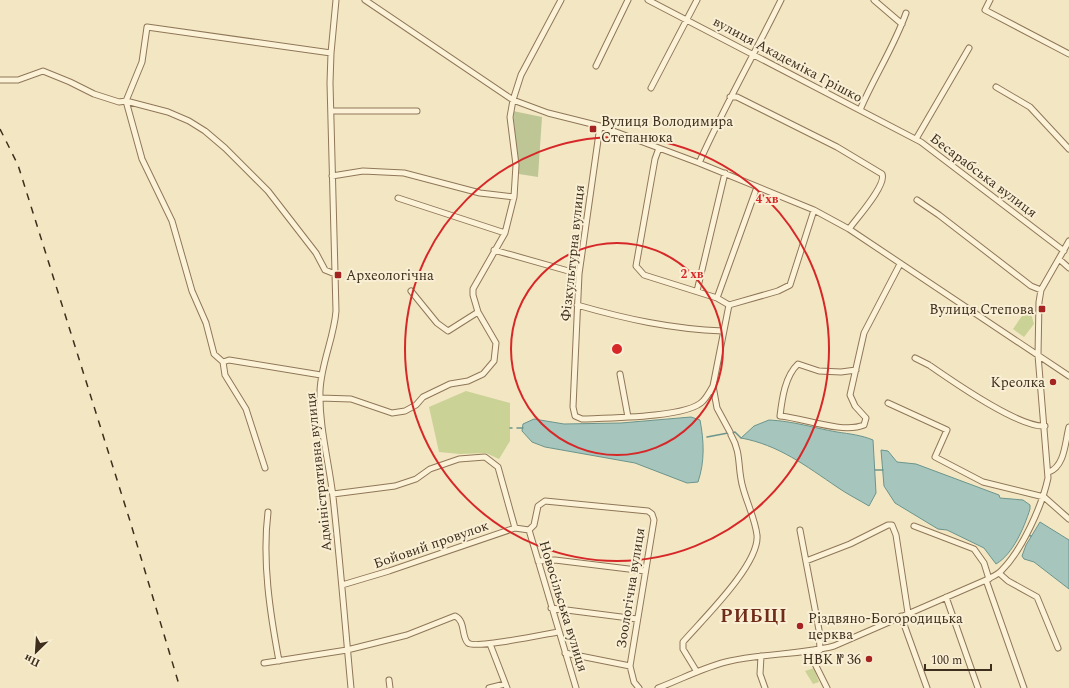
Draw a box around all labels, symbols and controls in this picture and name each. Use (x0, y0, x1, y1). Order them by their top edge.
street label: вулиця Академіка Грішко (709, 11, 866, 108)
place label: Вулиця Володимира Степанюка (601, 111, 733, 148)
marker: Вулиця Володимира Степанюка (588, 124, 598, 134)
street label: Бесарабська вулиця (926, 128, 1042, 223)
street label: Фізкультурна вулиця (555, 184, 590, 322)
text: 4 хв (756, 190, 779, 209)
place label: Археологічна (346, 265, 434, 286)
text: 2 хв (681, 265, 704, 284)
marker: Археологічна (333, 270, 343, 280)
place label: Вулиця Степова (929, 299, 1034, 320)
marker: Вулиця Степова (1037, 304, 1047, 314)
centre of rings (610, 342, 624, 356)
place label: Креолка (991, 372, 1045, 393)
marker: Креолка (1048, 377, 1058, 387)
street label: Адміністративна вулиця (300, 391, 337, 553)
street label: Бойовий провулок (371, 515, 492, 574)
street label: Зоологічна вулиця (611, 526, 650, 650)
street label: Новосільська вулиця (534, 538, 593, 674)
district label: РИБЦІ (720, 603, 788, 630)
place label: Різдвяно-Богородицька церква (808, 608, 963, 645)
marker: Різдвяно-Богородицька церква (795, 621, 805, 631)
north arrow (16, 632, 56, 672)
scale bar (925, 646, 991, 672)
place label: НВК № 36 (802, 649, 861, 670)
text: Пн (21, 650, 43, 672)
text: 100 m (931, 651, 962, 670)
marker: НВК № 36 (864, 654, 874, 664)

